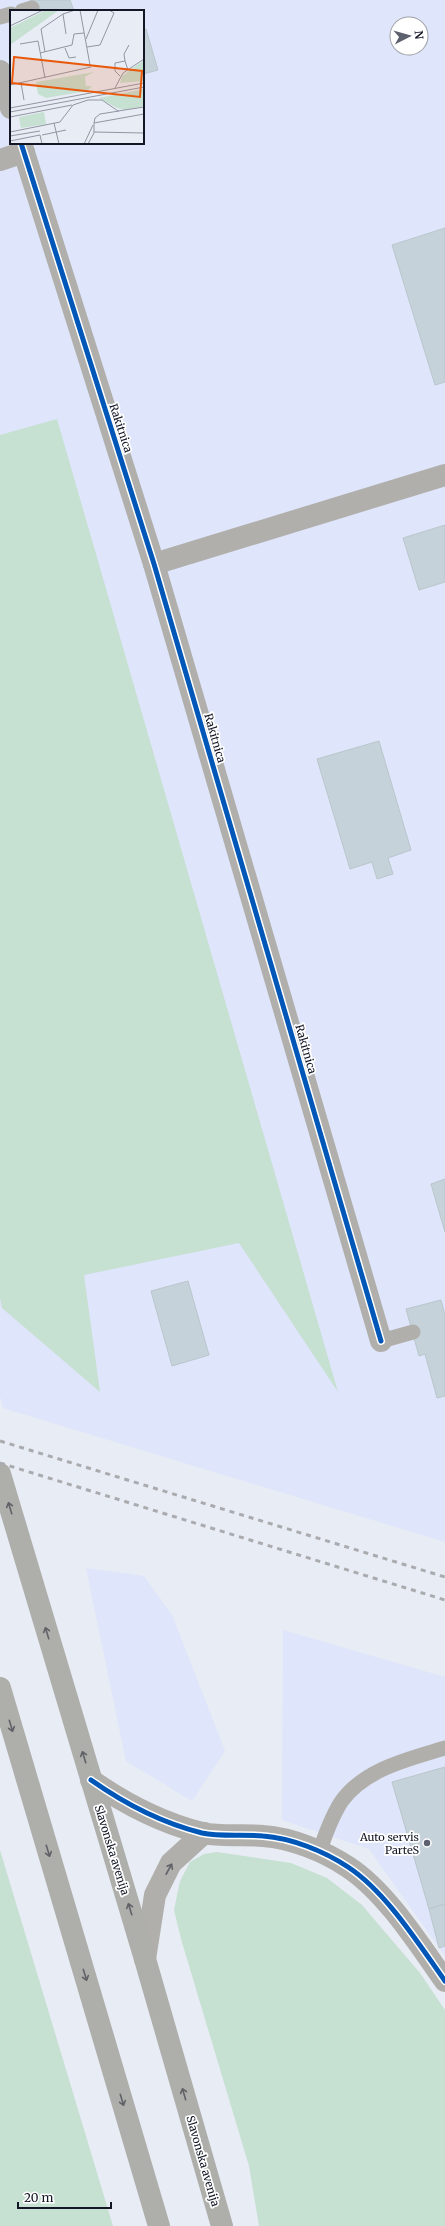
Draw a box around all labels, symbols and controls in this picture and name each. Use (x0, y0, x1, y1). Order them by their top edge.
inset map (10, 10, 144, 144)
north arrow (389, 16, 429, 56)
text: N (412, 30, 426, 40)
street label: Rakitnica (107, 402, 136, 454)
street label: Rakitnica (201, 712, 229, 764)
street label: Rakitnica (292, 1023, 320, 1075)
one-way arrow (6, 1502, 13, 1515)
one-way arrow (43, 1626, 50, 1639)
one-way arrow (8, 1719, 15, 1732)
one-way arrow (80, 1751, 87, 1764)
street label: Slavonska avenija (92, 1803, 132, 1897)
place label: Auto servis ParteS (359, 1830, 419, 1857)
marker: Auto servis ParteS (422, 1838, 432, 1848)
one-way arrow (45, 1844, 52, 1857)
one-way arrow (165, 1863, 173, 1875)
one-way arrow (126, 1902, 133, 1915)
one-way arrow (82, 1968, 89, 1981)
one-way arrow (180, 2088, 187, 2101)
one-way arrow (119, 2093, 126, 2106)
street label: Slavonska avenija (183, 2114, 223, 2208)
scale bar (18, 2184, 111, 2210)
text: 20 m (24, 2190, 53, 2205)

